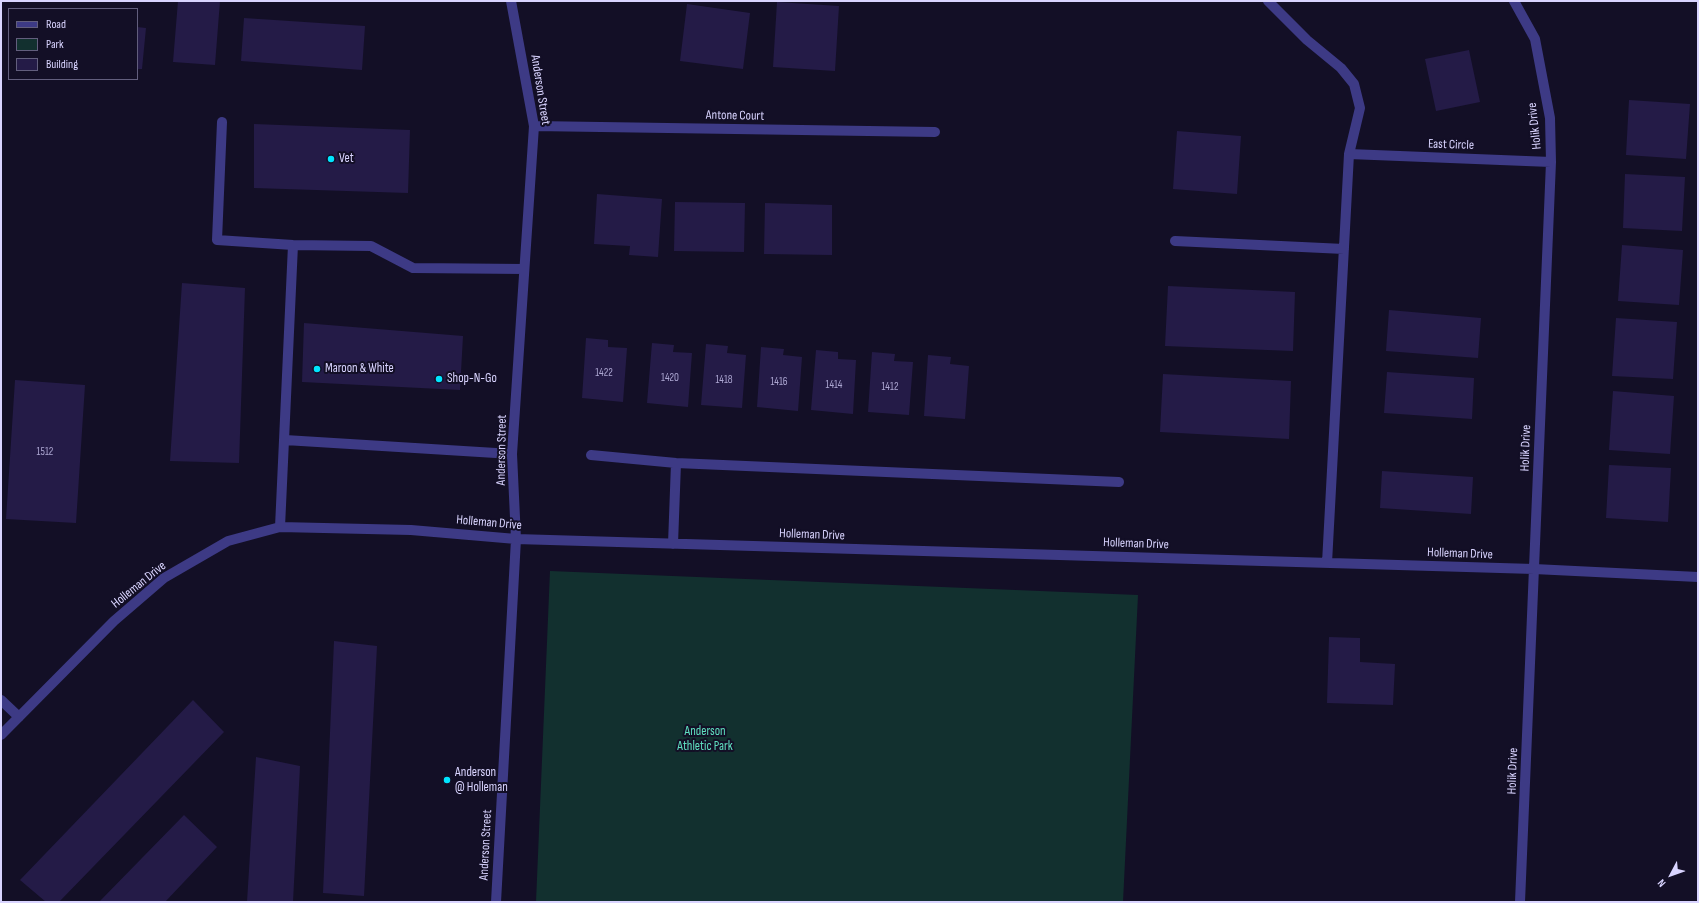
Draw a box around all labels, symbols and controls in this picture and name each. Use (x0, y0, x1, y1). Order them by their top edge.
legend (8, 8, 138, 80)
text: Road (46, 17, 66, 32)
text: Park (46, 37, 64, 52)
street label: Anderson Street (527, 54, 553, 126)
text: Building (46, 57, 78, 72)
street label: Holik Drive (1525, 102, 1545, 150)
street label: Antone Court (706, 108, 764, 124)
street label: East Circle (1428, 136, 1474, 154)
place label: Vet (339, 151, 354, 167)
marker: Vet (326, 154, 336, 164)
place label: Maroon & White (325, 361, 394, 377)
marker: Maroon & White (312, 364, 322, 374)
house number: 1422 (595, 366, 613, 380)
place label: Shop-N-Go (447, 371, 497, 387)
house number: 1420 (661, 371, 679, 385)
house number: 1418 (715, 373, 733, 387)
marker: Shop-N-Go (434, 374, 444, 384)
house number: 1416 (770, 375, 788, 389)
house number: 1414 (826, 378, 842, 392)
house number: 1412 (882, 380, 898, 394)
street label: Anderson Street (494, 415, 510, 485)
street label: Holik Drive (1517, 424, 1535, 472)
house number: 1512 (37, 445, 53, 459)
street label: Holleman Drive (456, 512, 522, 534)
street label: Holleman Drive (779, 526, 845, 544)
street label: Holleman Drive (1103, 535, 1169, 553)
street label: Holleman Drive (1427, 545, 1493, 563)
street label: Holleman Drive (109, 558, 169, 612)
park label: Anderson Athletic Park (677, 724, 733, 755)
street label: Holik Drive (1504, 747, 1522, 795)
place label: Anderson @ Holleman (455, 765, 508, 796)
marker: Anderson @ Holleman (442, 775, 452, 785)
street label: Anderson Street (476, 809, 496, 881)
north arrow (1651, 855, 1691, 895)
text: N (1655, 877, 1668, 890)

